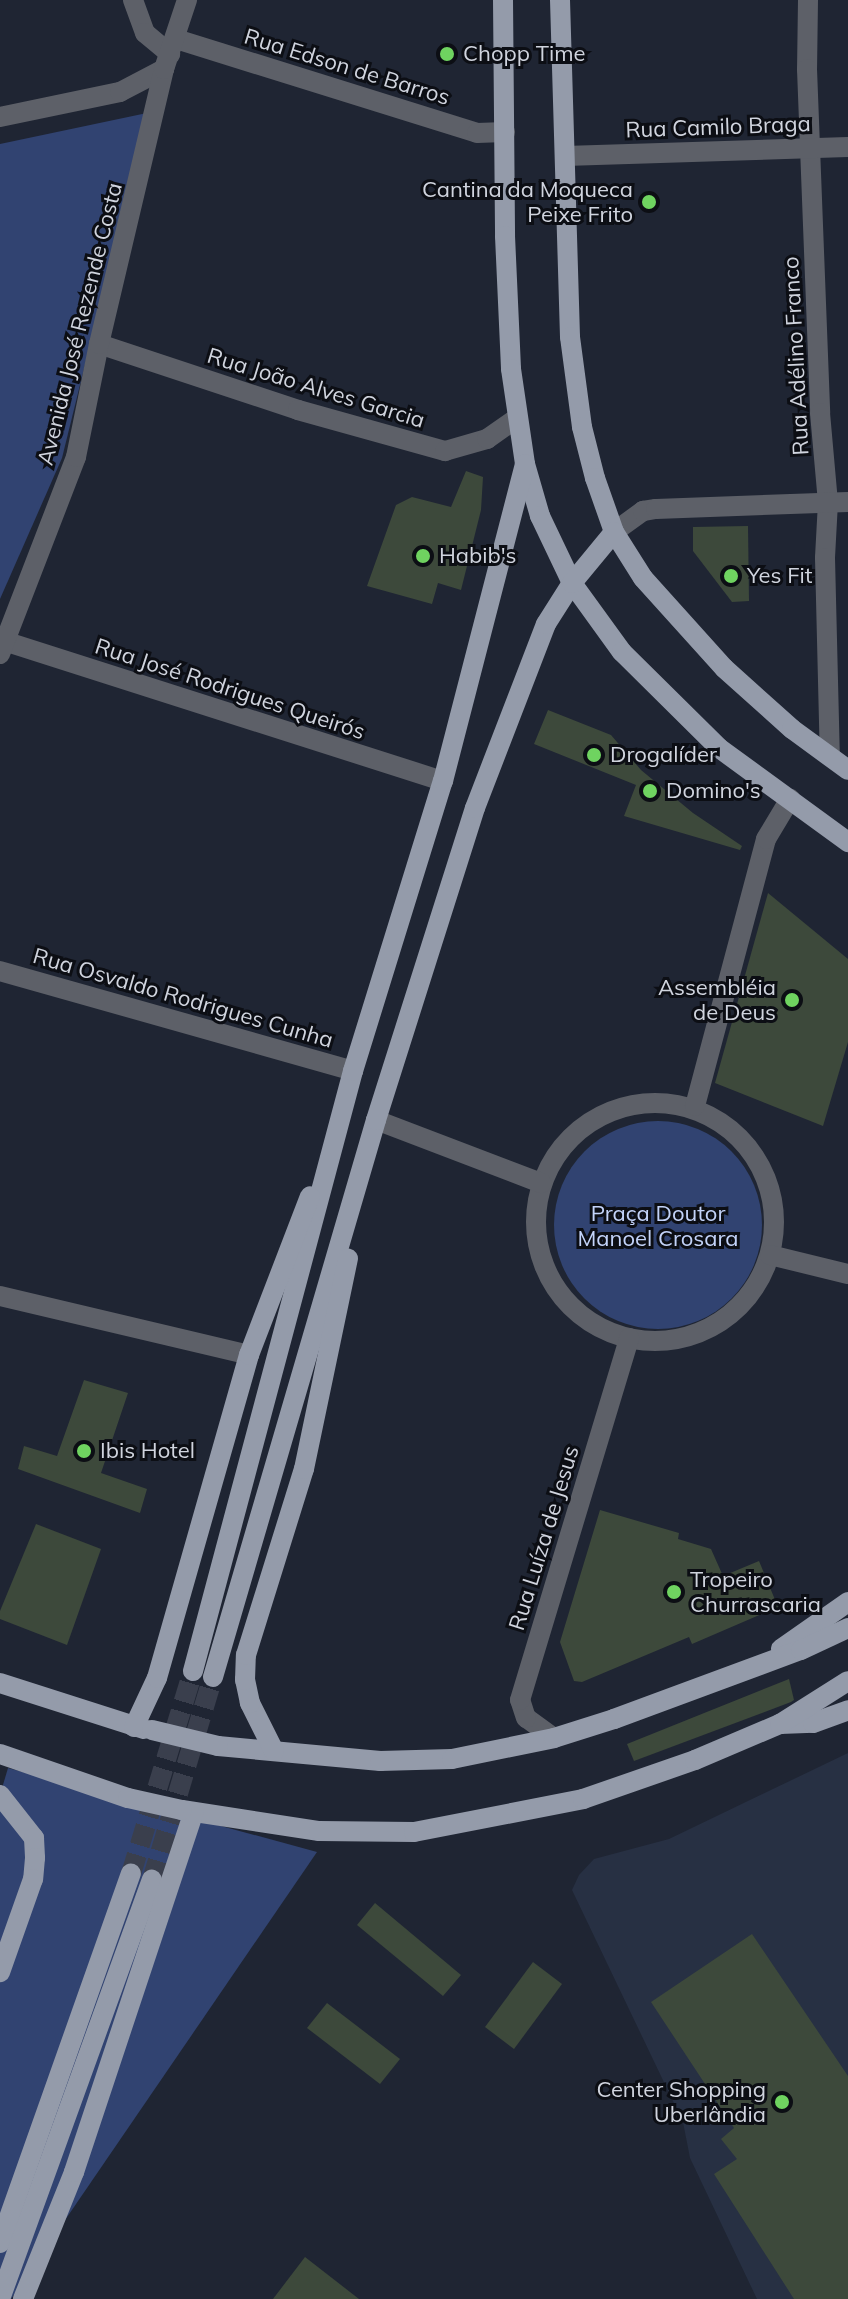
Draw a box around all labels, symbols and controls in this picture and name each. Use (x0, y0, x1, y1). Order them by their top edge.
street label: Rua Edson de Barros (241, 23, 453, 111)
place label: Chopp Time (463, 41, 585, 67)
marker: Chopp Time (438, 45, 456, 63)
street label: Rua Camilo Braga (625, 111, 811, 143)
place label: Cantina da Moqueca Peixe Frito (422, 176, 633, 228)
street label: Avenida José Rezende Costa (32, 180, 128, 468)
marker: Cantina da Moqueca Peixe Frito (640, 193, 658, 211)
street label: Rua Adélino Franco (778, 256, 814, 456)
street label: Rua João Alves Garcia (204, 342, 428, 434)
place label: Habib's (439, 543, 516, 569)
marker: Habib's (414, 547, 432, 565)
place label: Yes Fit (747, 563, 813, 589)
marker: Yes Fit (722, 567, 740, 585)
street label: Rua José Rodrigues Queirós (92, 633, 368, 745)
place label: Drogalíder (610, 742, 717, 768)
marker: Drogalíder (585, 746, 603, 764)
place label: Domino's (666, 778, 761, 804)
marker: Domino's (641, 782, 659, 800)
street label: Rua Osvaldo Rodrigues Cunha (30, 942, 336, 1054)
place label: Assembléia de Deus (658, 974, 776, 1026)
marker: Assembléia de Deus (783, 991, 801, 1009)
park label: Praça Doutor Manoel Crosara (577, 1200, 739, 1252)
place label: Ibis Hotel (100, 1438, 195, 1464)
marker: Ibis Hotel (75, 1442, 93, 1460)
street label: Rua Luíza de Jesus (503, 1443, 585, 1633)
place label: Tropeiro Churrascaria (690, 1566, 821, 1618)
marker: Tropeiro Churrascaria (665, 1583, 683, 1601)
place label: Center Shopping Uberlândia (597, 2076, 766, 2128)
marker: Center Shopping Uberlândia (773, 2093, 791, 2111)

